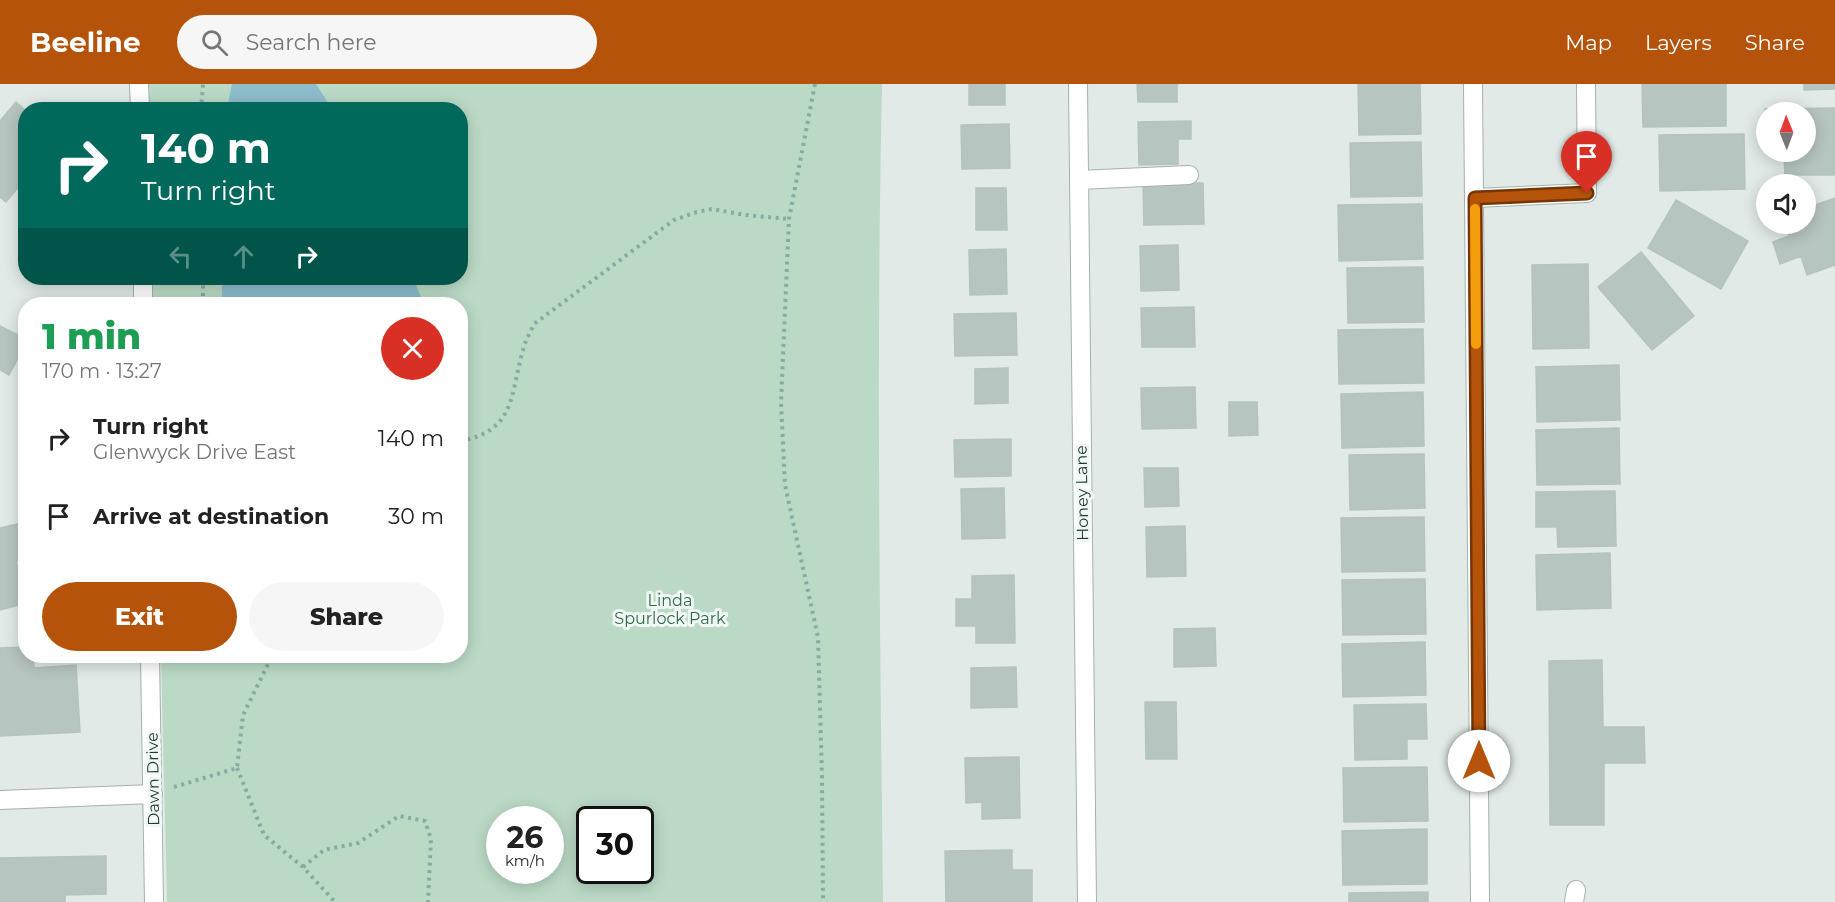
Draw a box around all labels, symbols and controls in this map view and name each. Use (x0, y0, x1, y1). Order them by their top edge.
search box (177, 15, 597, 69)
text: Beeline (30, 25, 141, 59)
icon: search (198, 26, 231, 59)
text: Search here (246, 29, 377, 56)
text: Map (1565, 30, 1612, 55)
text: Layers (1645, 30, 1712, 55)
text: Share (1745, 30, 1805, 55)
north arrow (1756, 102, 1816, 162)
map controls (1756, 102, 1816, 234)
text: 140 m (141, 122, 271, 174)
icon: right (42, 126, 120, 204)
pin (1561, 131, 1612, 193)
icon: arrive (1570, 140, 1603, 173)
text: Turn right (141, 174, 276, 207)
button: sound (1756, 174, 1816, 234)
icon: left (164, 240, 197, 273)
icon: ahead (227, 240, 260, 273)
icon: right (290, 240, 323, 273)
text: 1 min (42, 314, 141, 358)
button: close (381, 317, 444, 380)
text: 170 m · 13:27 (42, 359, 162, 383)
text: Turn right (93, 413, 208, 440)
icon: right (42, 422, 75, 455)
text: 140 m (378, 425, 444, 452)
text: Glenwyck Drive East (93, 440, 296, 464)
street label: Honey Lane (1072, 445, 1092, 541)
icon: arrive (42, 500, 75, 533)
text: Arrive at destination (93, 503, 329, 530)
text: 30 m (388, 503, 444, 530)
button: Exit (42, 582, 237, 651)
button: Share (249, 582, 444, 651)
park label: Linda Spurlock Park (614, 591, 726, 628)
position arrow (1447, 729, 1511, 793)
street label: Dawn Drive (143, 732, 163, 826)
speed limit sign: 30 (576, 806, 654, 884)
text: 26 (507, 819, 543, 856)
text: km/h (505, 851, 545, 870)

